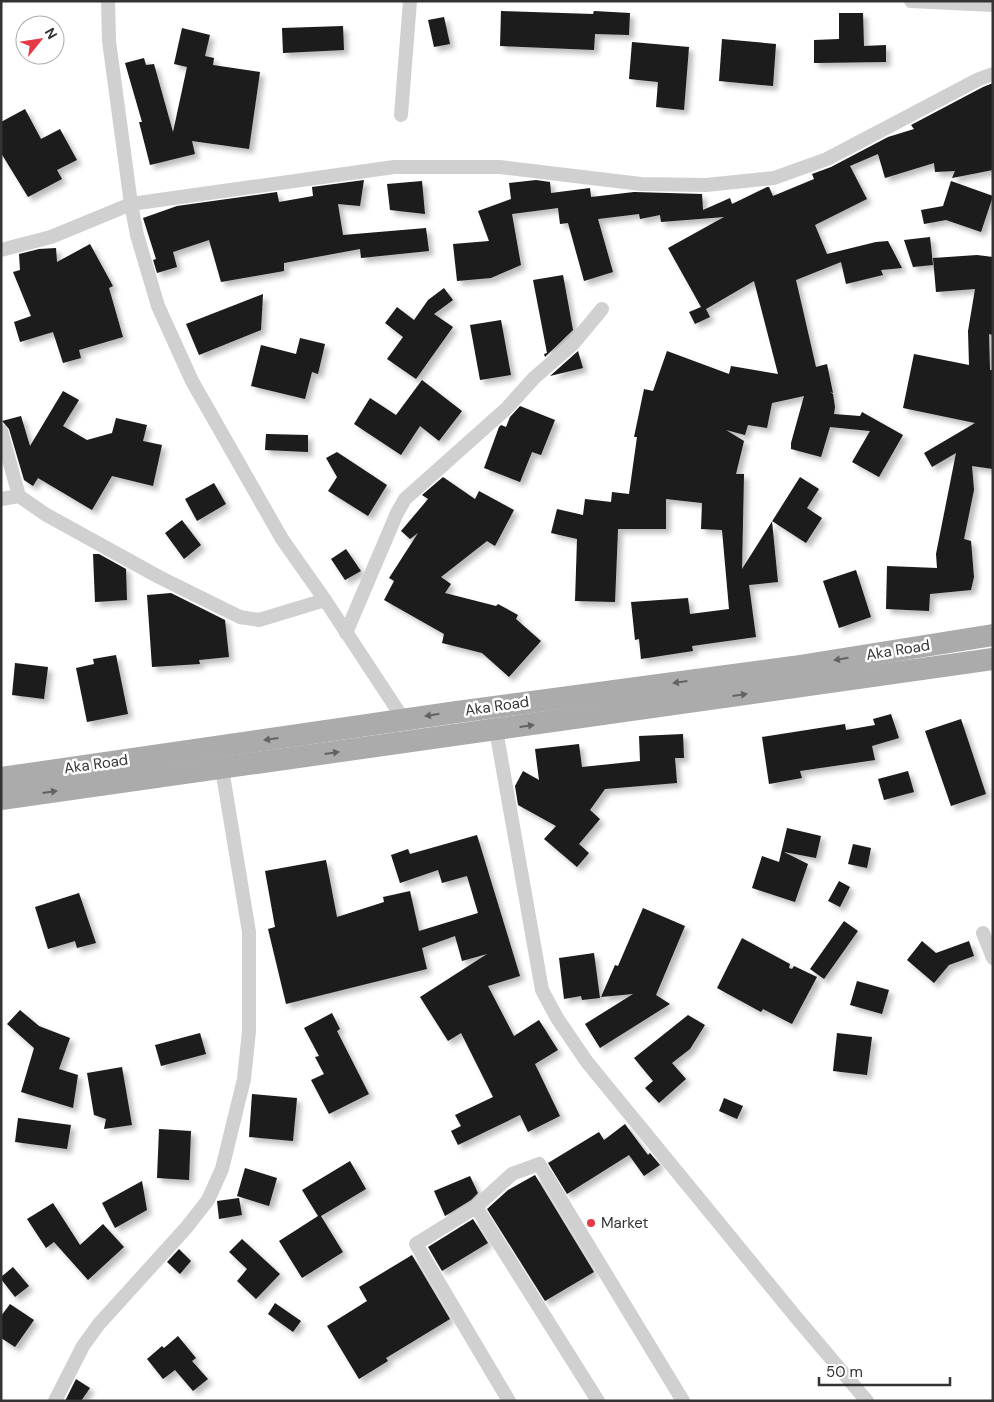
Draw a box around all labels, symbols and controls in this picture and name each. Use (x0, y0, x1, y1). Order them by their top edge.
north arrow (15, 15, 65, 65)
text: N (41, 25, 62, 42)
street label: Aka Road (865, 635, 931, 665)
one-way arrow (833, 656, 849, 664)
one-way arrow (672, 678, 688, 686)
one-way arrow (733, 691, 749, 699)
street label: Aka Road (464, 692, 530, 720)
one-way arrow (424, 712, 440, 720)
one-way arrow (520, 721, 536, 729)
one-way arrow (263, 735, 279, 743)
one-way arrow (324, 748, 340, 756)
street label: Aka Road (63, 750, 129, 778)
one-way arrow (42, 788, 58, 796)
place label: Market (601, 1213, 649, 1233)
marker: Market (585, 1217, 597, 1229)
scale bar (819, 1354, 950, 1386)
text: 50 m (826, 1362, 863, 1382)

